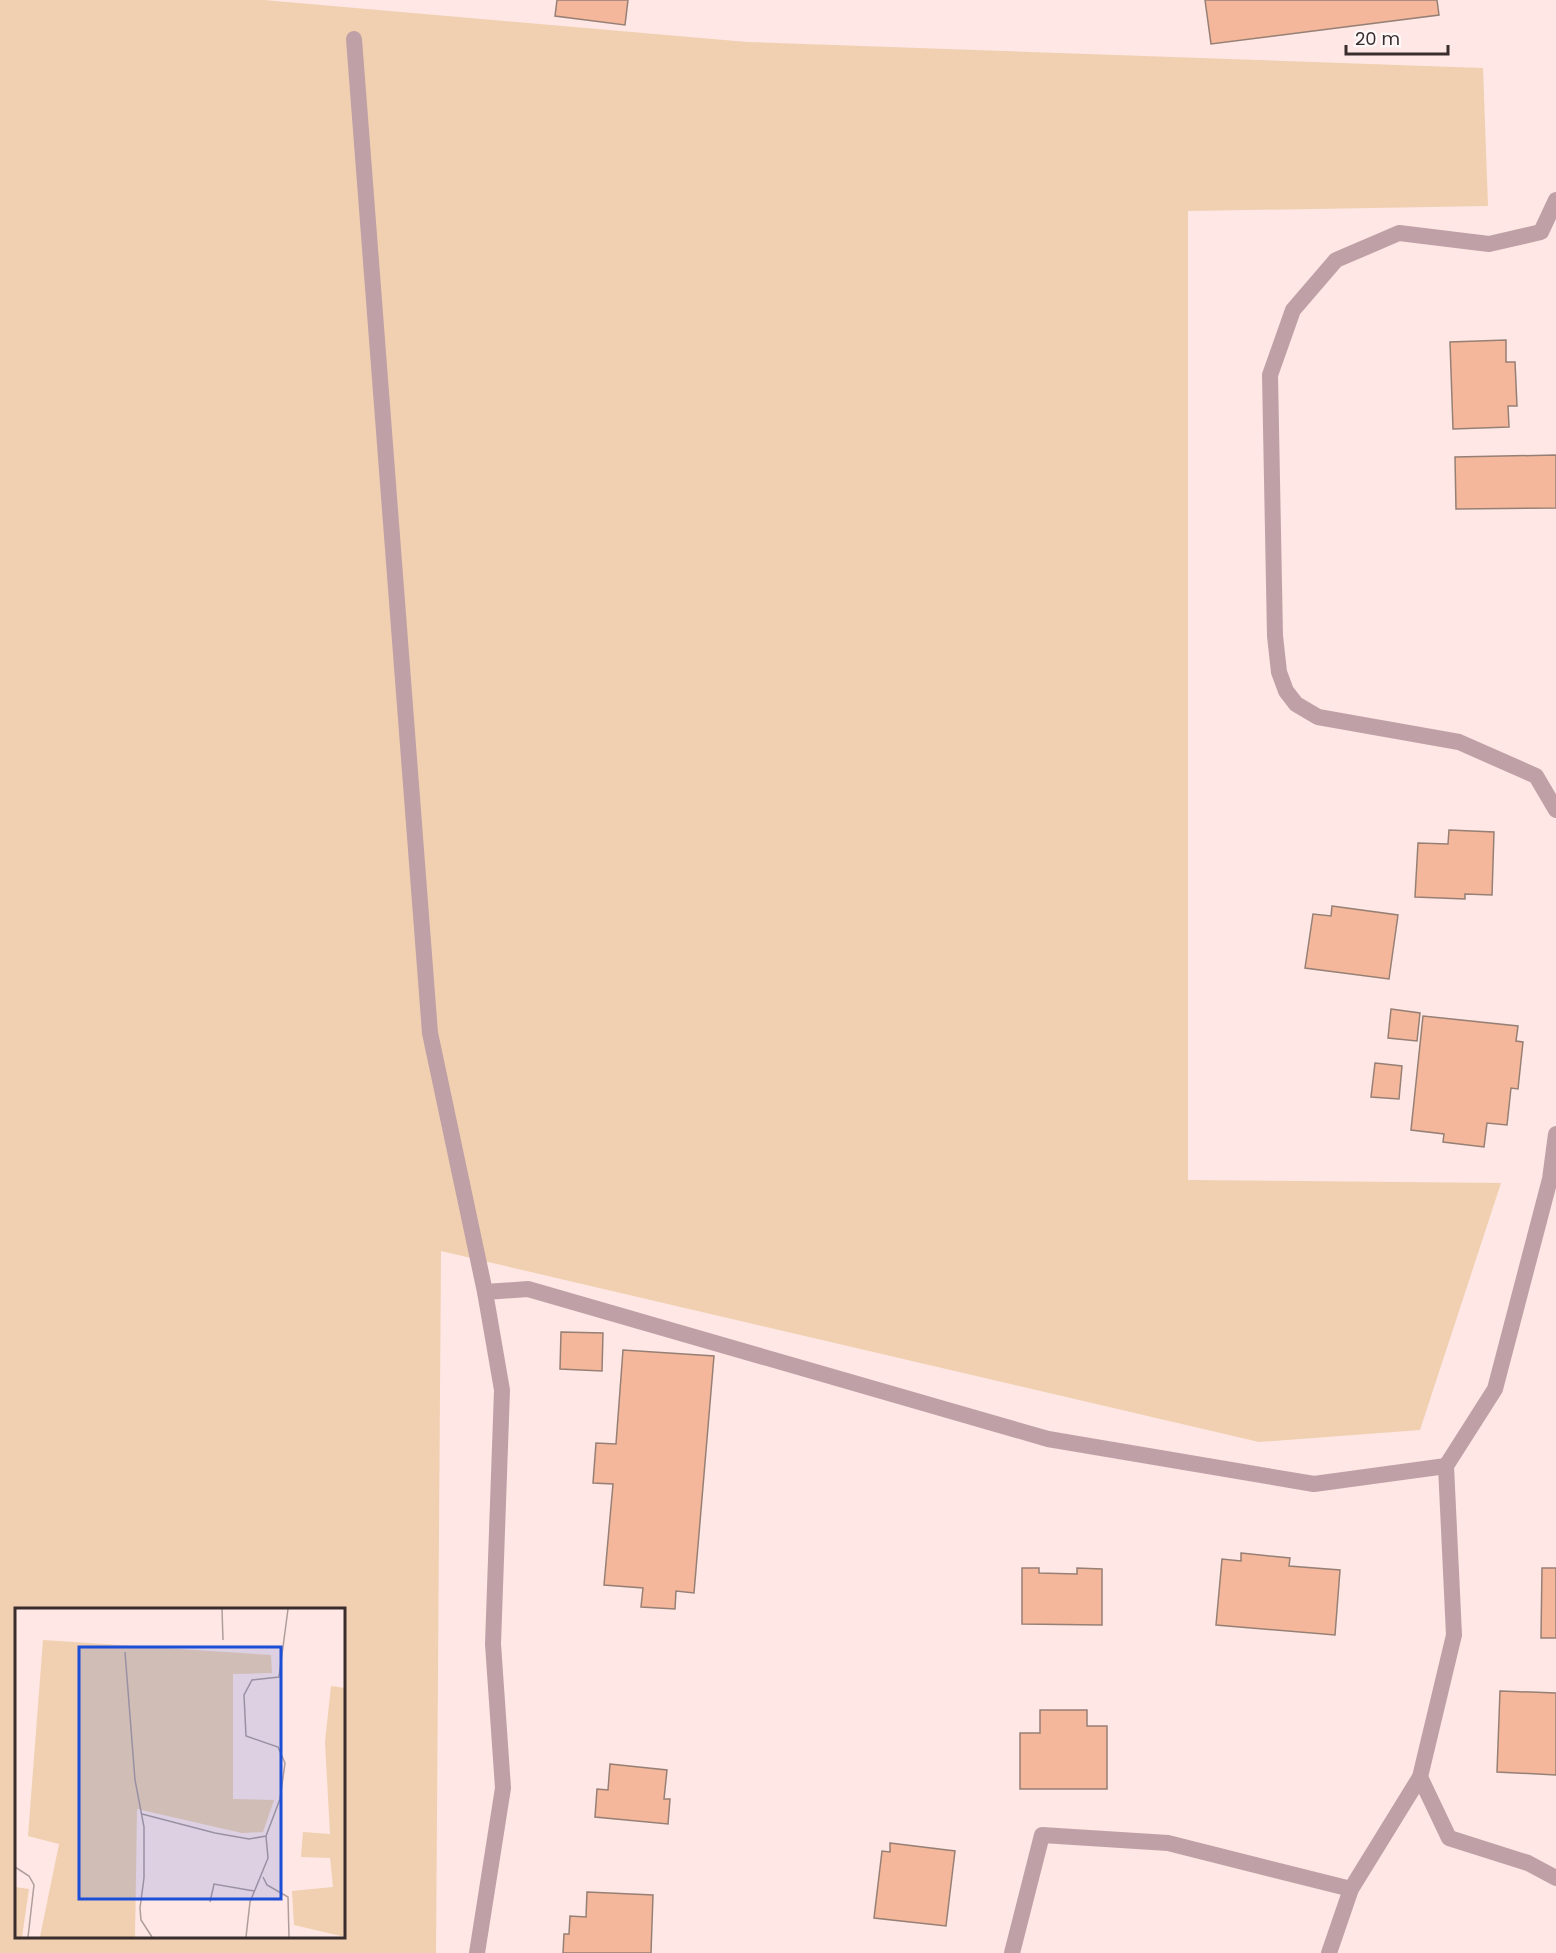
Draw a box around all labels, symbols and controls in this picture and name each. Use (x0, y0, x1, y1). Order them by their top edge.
scale bar (1346, 18, 1448, 56)
text: 20 m (1355, 26, 1400, 51)
inset map (15, 1608, 345, 1938)

